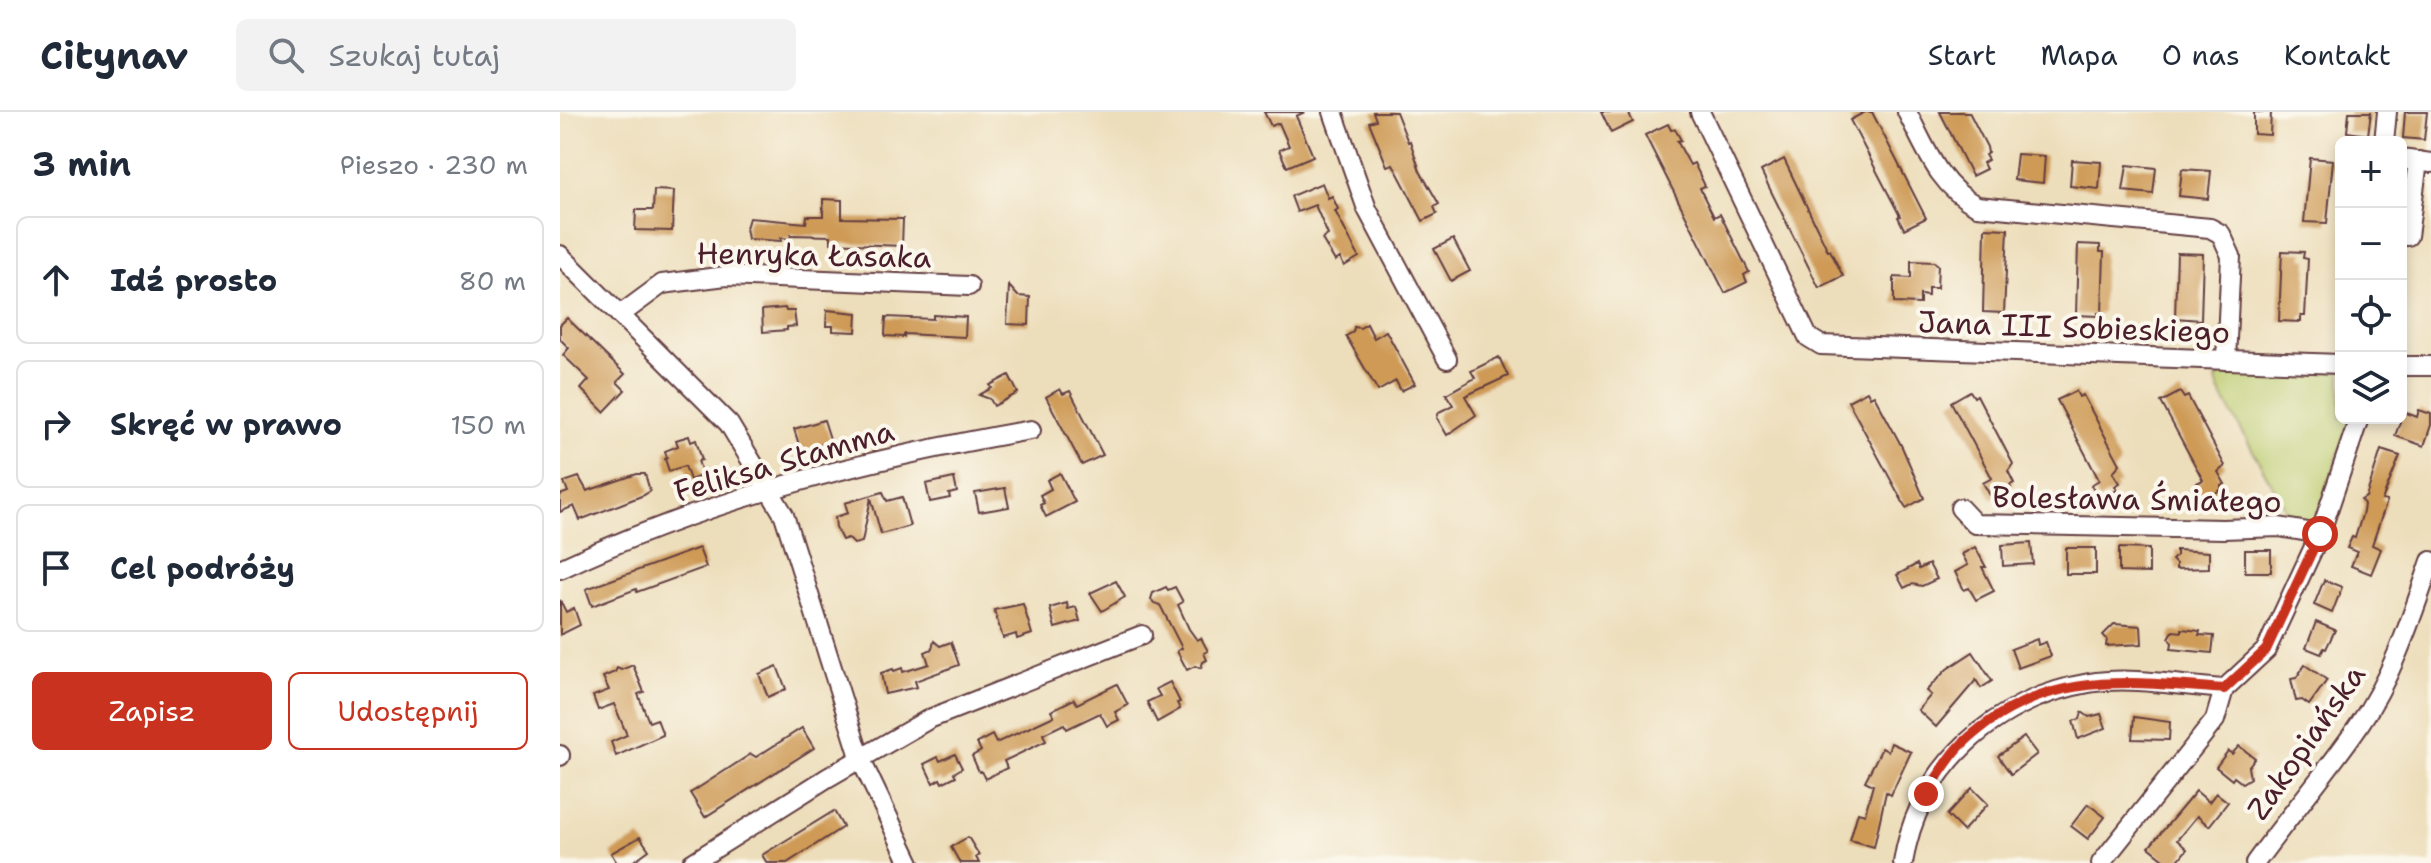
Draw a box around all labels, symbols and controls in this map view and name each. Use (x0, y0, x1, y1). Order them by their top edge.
search box (236, 19, 796, 91)
text: Citynav (40, 30, 188, 81)
icon: search (264, 33, 308, 77)
text: Szukaj tutaj (328, 35, 500, 76)
text: Start (1928, 36, 1996, 74)
text: Mapa (2040, 36, 2118, 74)
text: O nas (2162, 36, 2240, 74)
text: Kontakt (2284, 36, 2391, 74)
map controls (2335, 136, 2407, 424)
button: + (2335, 136, 2407, 208)
text: 3 min (32, 141, 131, 187)
text: Pieszo · 230 m (340, 147, 528, 182)
button: − (2335, 208, 2407, 280)
street label: Henryka Łasaka (696, 232, 932, 278)
icon: ahead (34, 258, 78, 302)
text: Idź prosto (110, 260, 277, 301)
text: 80 m (459, 263, 526, 298)
button: locate (2335, 280, 2407, 352)
street label: Jana III Sobieskiego (1917, 301, 2231, 353)
button: layers (2335, 352, 2407, 424)
icon: right (34, 402, 78, 446)
text: Skręć w prawo (110, 404, 342, 445)
text: 150 m (450, 407, 526, 442)
street label: Feliksa Stamma (669, 410, 899, 512)
street label: Bolesława Śmiałego (1992, 476, 2282, 522)
route start (2302, 516, 2338, 552)
icon: arrive (34, 546, 78, 590)
text: Cel podróży (110, 548, 295, 589)
street label: Zakopiańska (2237, 656, 2375, 828)
button: Zapisz (32, 672, 272, 750)
button: Udostępnij (288, 672, 528, 750)
route end (1908, 776, 1944, 812)

